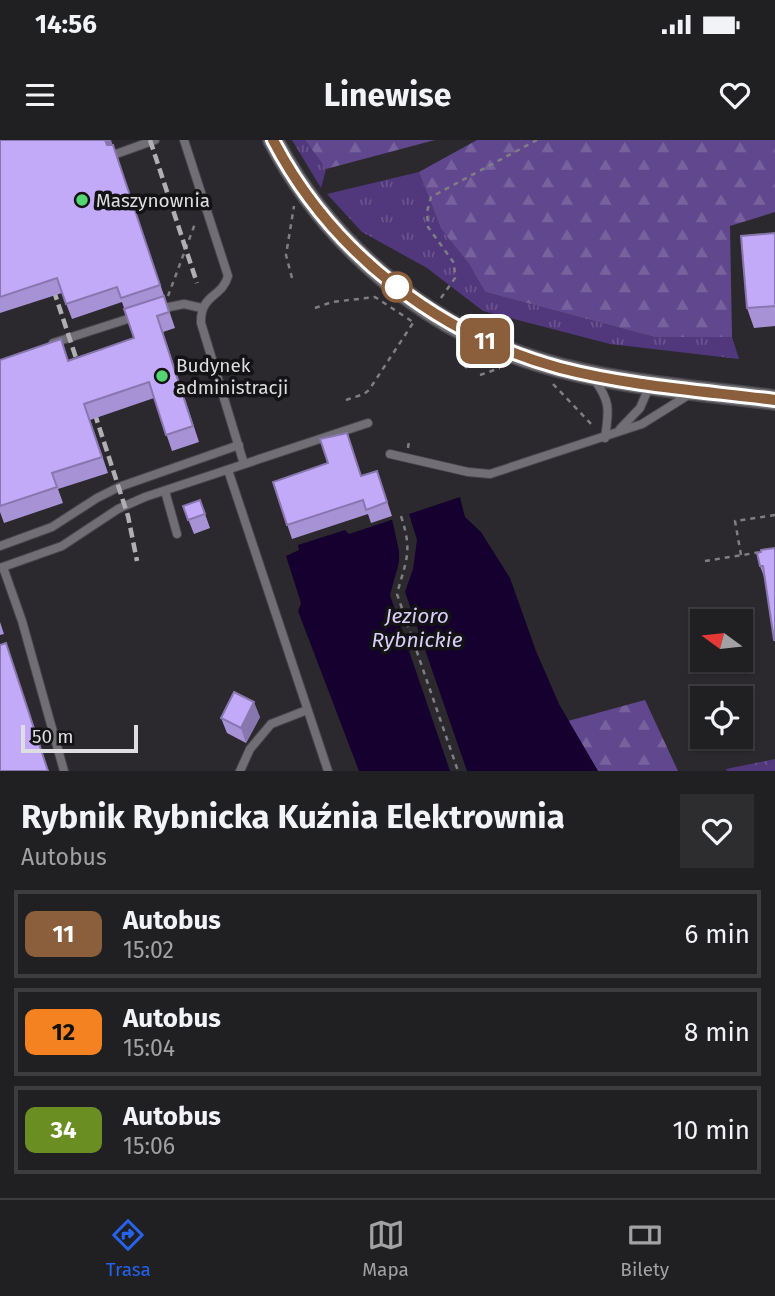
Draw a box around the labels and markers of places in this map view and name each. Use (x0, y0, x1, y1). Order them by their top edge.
place label: Maszynownia (96, 189, 210, 212)
marker: Maszynownia (74, 192, 90, 208)
unlabelled marker (382, 272, 412, 302)
place label: Budynek administracji (176, 354, 288, 399)
marker: Budynek administracji (154, 368, 170, 384)

